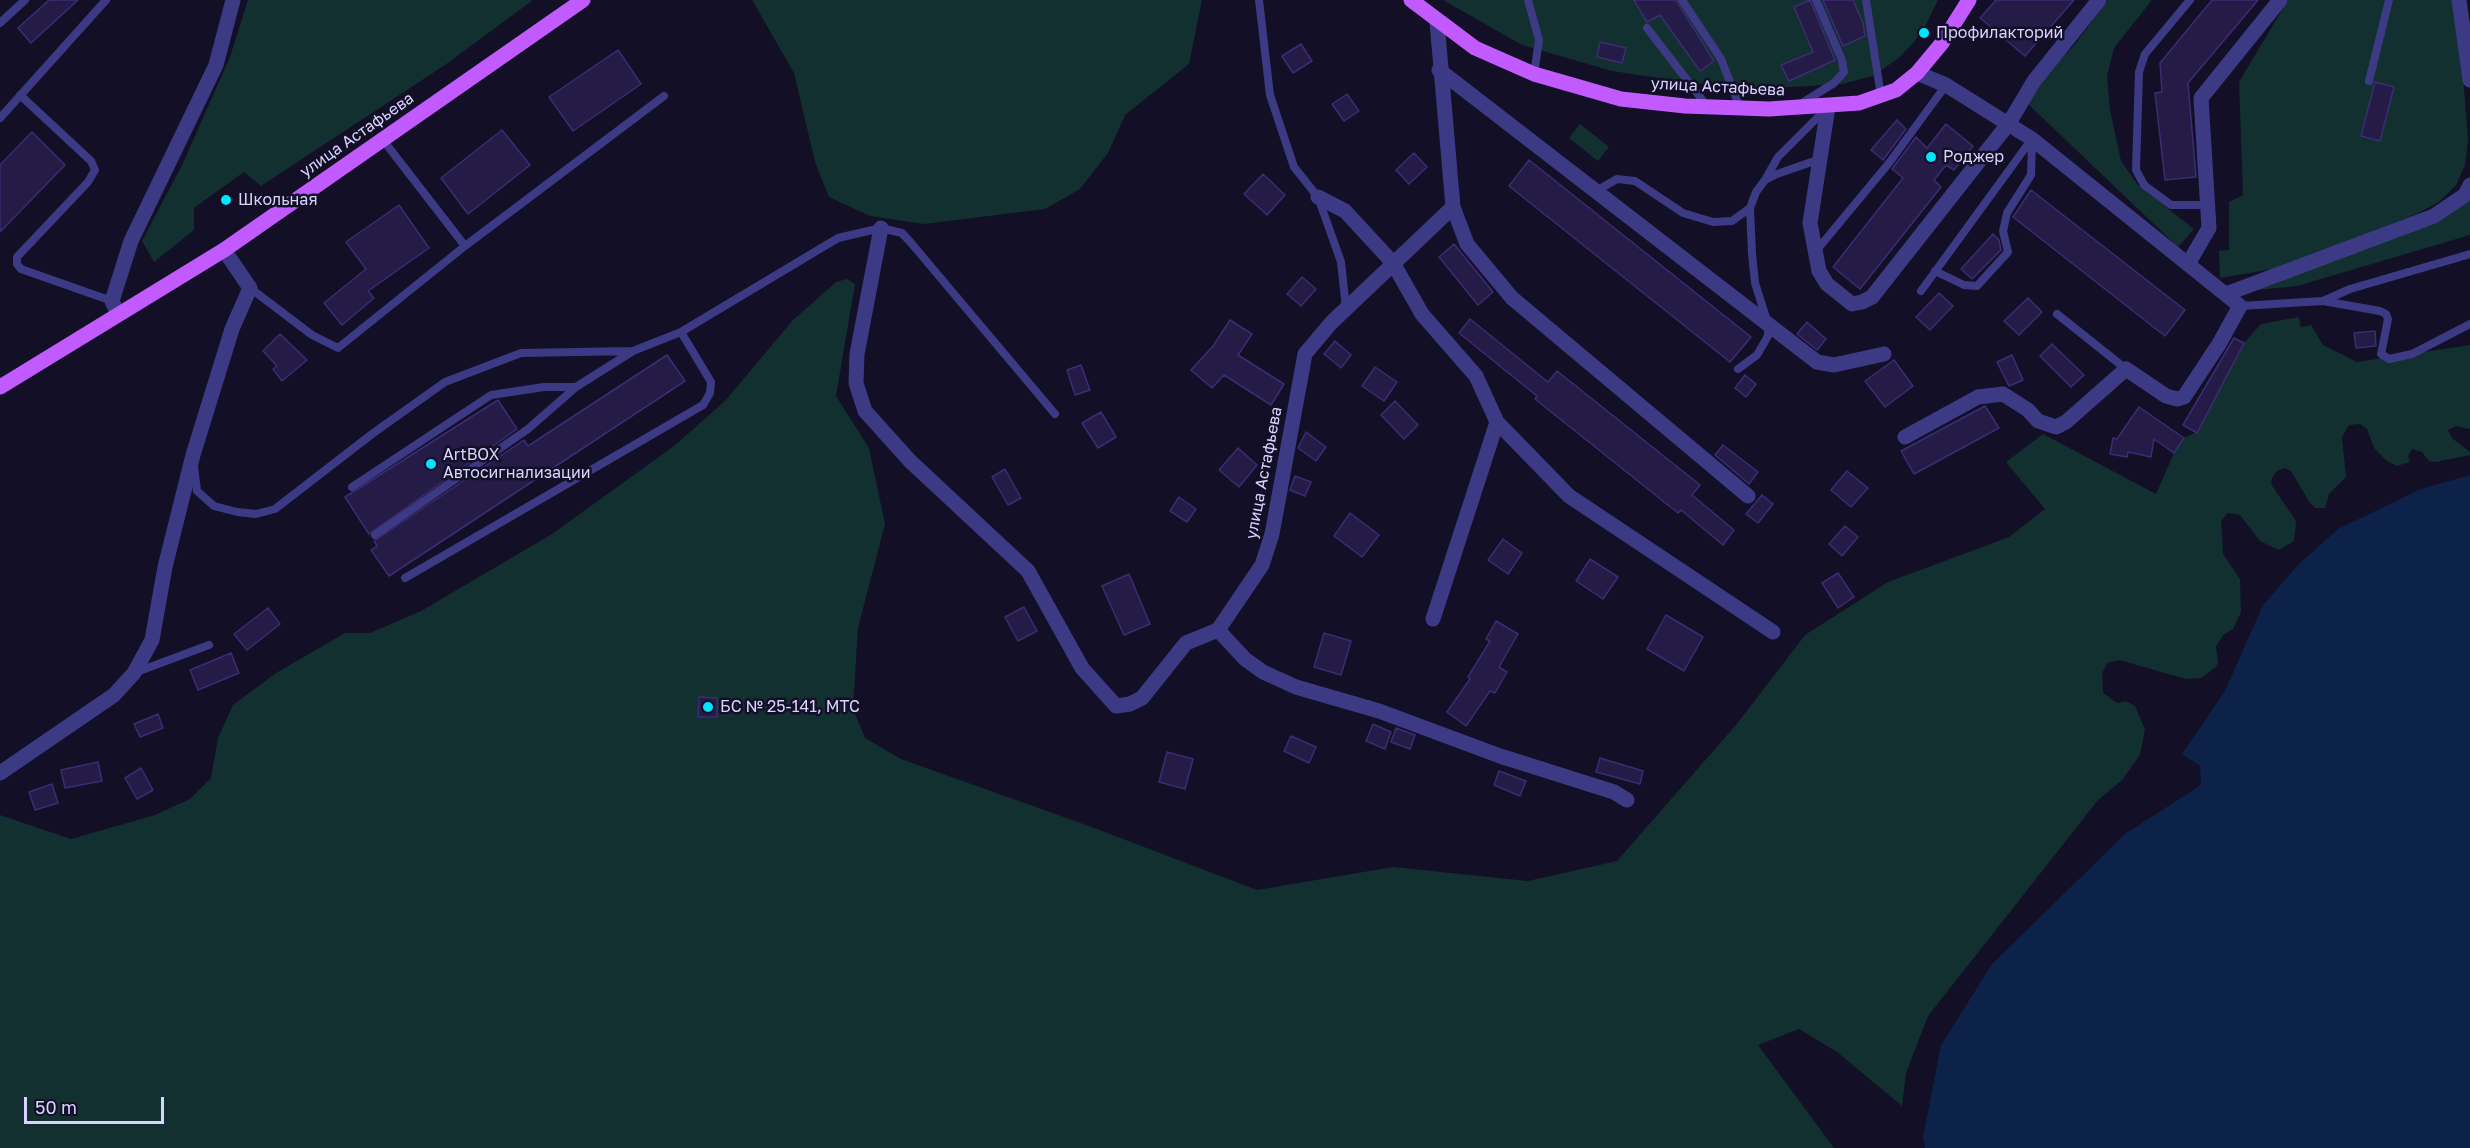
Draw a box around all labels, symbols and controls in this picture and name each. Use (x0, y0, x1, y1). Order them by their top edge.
place label: Профилакторий (1936, 23, 2063, 43)
marker: Профилакторий (1917, 26, 1931, 40)
street label: улица Астафьева (1650, 74, 1786, 100)
street label: улица Астафьева (296, 89, 418, 181)
place label: Роджер (1943, 147, 2004, 167)
marker: Роджер (1924, 150, 1938, 164)
place label: Школьная (238, 190, 318, 210)
marker: Школьная (219, 193, 233, 207)
street label: улица Астафьева (1242, 405, 1286, 541)
place label: ArtBOX Автосигнализации (443, 445, 591, 483)
marker: ArtBOX Автосигнализации (424, 457, 438, 471)
place label: БС № 25-141, МТС (720, 697, 860, 717)
marker: БС № 25-141, МТС (701, 700, 715, 714)
scale bar (27, 1085, 166, 1123)
text: 50 m (35, 1096, 77, 1118)

